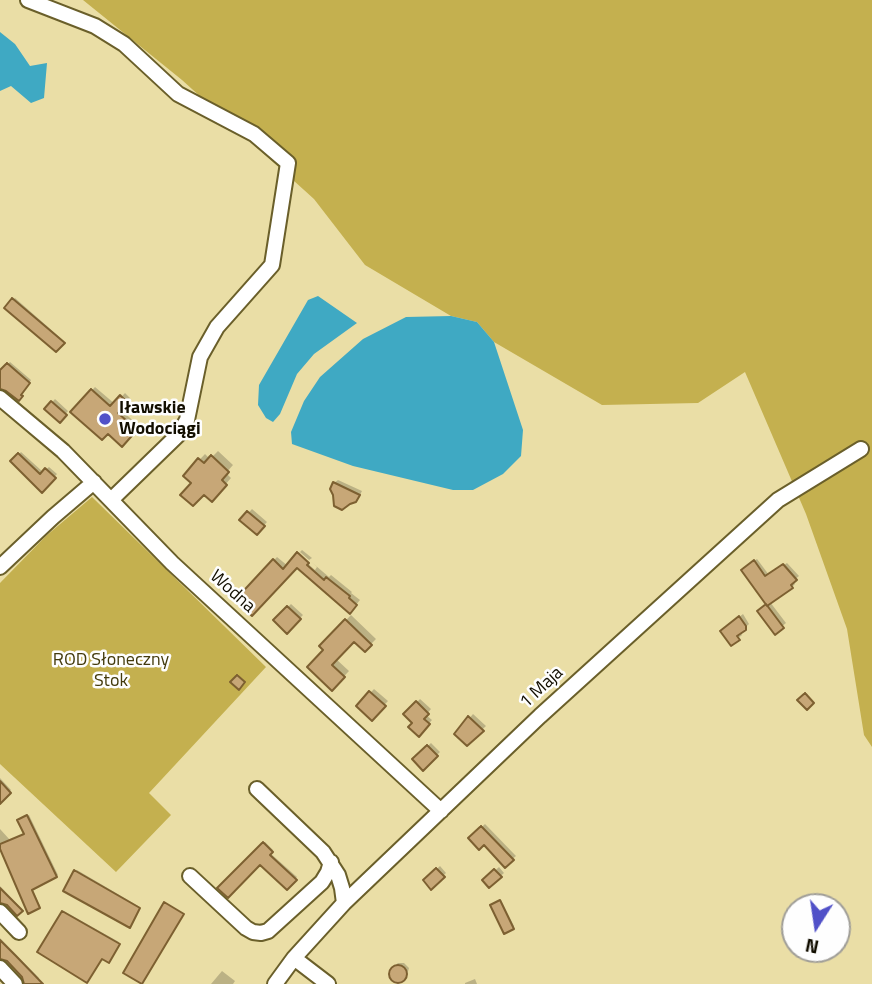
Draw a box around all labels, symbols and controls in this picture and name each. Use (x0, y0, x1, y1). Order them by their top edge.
place label: Iławskie Wodociągi (119, 398, 201, 440)
marker: Iławskie Wodociągi (97, 411, 113, 427)
street label: Wodna (205, 566, 259, 618)
park label: ROD Słoneczny Stok (53, 650, 169, 692)
street label: 1 Maja (516, 663, 568, 713)
north arrow (781, 893, 851, 963)
text: N (802, 932, 821, 963)

